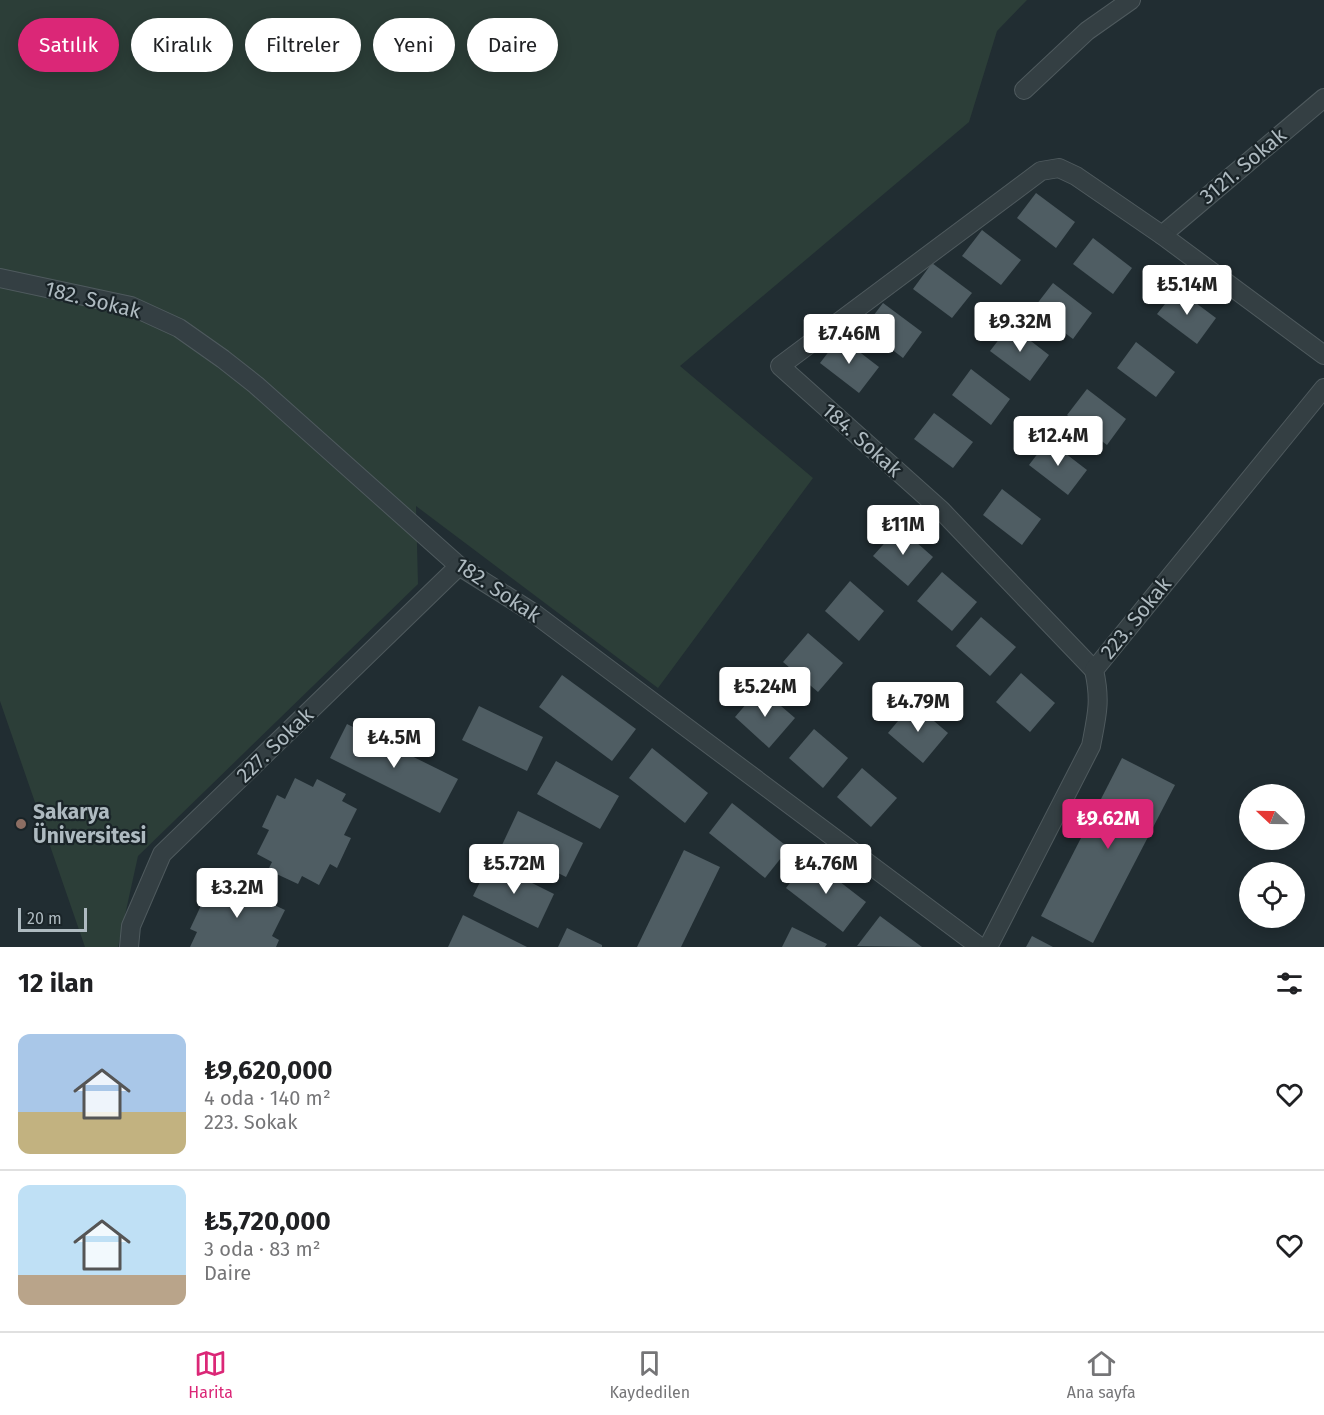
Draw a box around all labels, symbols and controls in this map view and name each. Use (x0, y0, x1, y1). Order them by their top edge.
chip: Satılık (18, 18, 119, 72)
chip: Kiralık (131, 18, 233, 72)
chip: Filtreler (245, 18, 361, 72)
chip: Yeni (373, 18, 455, 72)
chip: Daire (467, 18, 558, 72)
street label: 3121. Sokak (1194, 122, 1292, 210)
pin: ₺5.14M (1138, 265, 1236, 316)
text: ₺5.14M (1157, 272, 1217, 296)
street label: 182. Sokak (42, 276, 144, 325)
pin: ₺9.32M (971, 302, 1069, 353)
text: ₺9.32M (988, 309, 1052, 333)
pin: ₺7.46M (800, 314, 898, 365)
text: ₺7.46M (818, 321, 880, 345)
street label: 184. Sokak (817, 397, 908, 483)
pin: ₺12.4M (1009, 416, 1107, 467)
text: ₺12.4M (1028, 423, 1088, 447)
pin: ₺11M (867, 505, 939, 556)
text: ₺11M (881, 512, 925, 536)
street label: 182. Sokak (450, 552, 546, 628)
street label: 223. Sokak (1095, 572, 1177, 664)
pin: ₺5.24M (716, 667, 814, 718)
text: ₺5.24M (733, 674, 797, 698)
pin: ₺4.79M (869, 682, 967, 733)
text: ₺4.79M (886, 689, 950, 713)
street label: 227. Sokak (231, 702, 319, 788)
pin: ₺4.5M (352, 718, 436, 769)
text: ₺4.5M (367, 725, 421, 749)
north arrow (1239, 784, 1305, 850)
map controls (1239, 784, 1305, 928)
place label: Sakarya Üniversitesi (33, 799, 147, 849)
pin: ₺9.62M (1059, 799, 1157, 850)
text: ₺9.62M (1076, 806, 1140, 830)
marker: Sakarya Üniversitesi (14, 817, 28, 831)
pin: ₺5.72M (465, 844, 563, 895)
pin: ₺4.76M (777, 844, 875, 895)
text: ₺5.72M (483, 851, 545, 875)
text: ₺4.76M (794, 851, 858, 875)
button: locate (1239, 862, 1305, 928)
pin: ₺3.2M (195, 868, 279, 919)
text: ₺3.2M (211, 875, 263, 899)
scale bar (18, 905, 87, 932)
text: 20 m (27, 909, 62, 928)
icon: filters (1273, 967, 1306, 1000)
text: 12 ilan (18, 968, 94, 999)
text: ₺9,620,000 (204, 1055, 333, 1086)
icon: home (66, 1058, 138, 1130)
icon: heart (1273, 1078, 1306, 1111)
text: 4 oda · 140 m² (204, 1086, 331, 1110)
text: 223. Sokak (204, 1110, 297, 1134)
text: ₺5,720,000 (204, 1206, 331, 1237)
icon: home (66, 1209, 138, 1281)
icon: heart (1273, 1229, 1306, 1262)
text: 3 oda · 83 m² (204, 1237, 321, 1261)
text: Daire (204, 1261, 251, 1285)
tab: Harita (188, 1347, 233, 1402)
tab: Kaydedilen (610, 1347, 690, 1402)
tab: Ana sayfa (1067, 1347, 1136, 1402)

